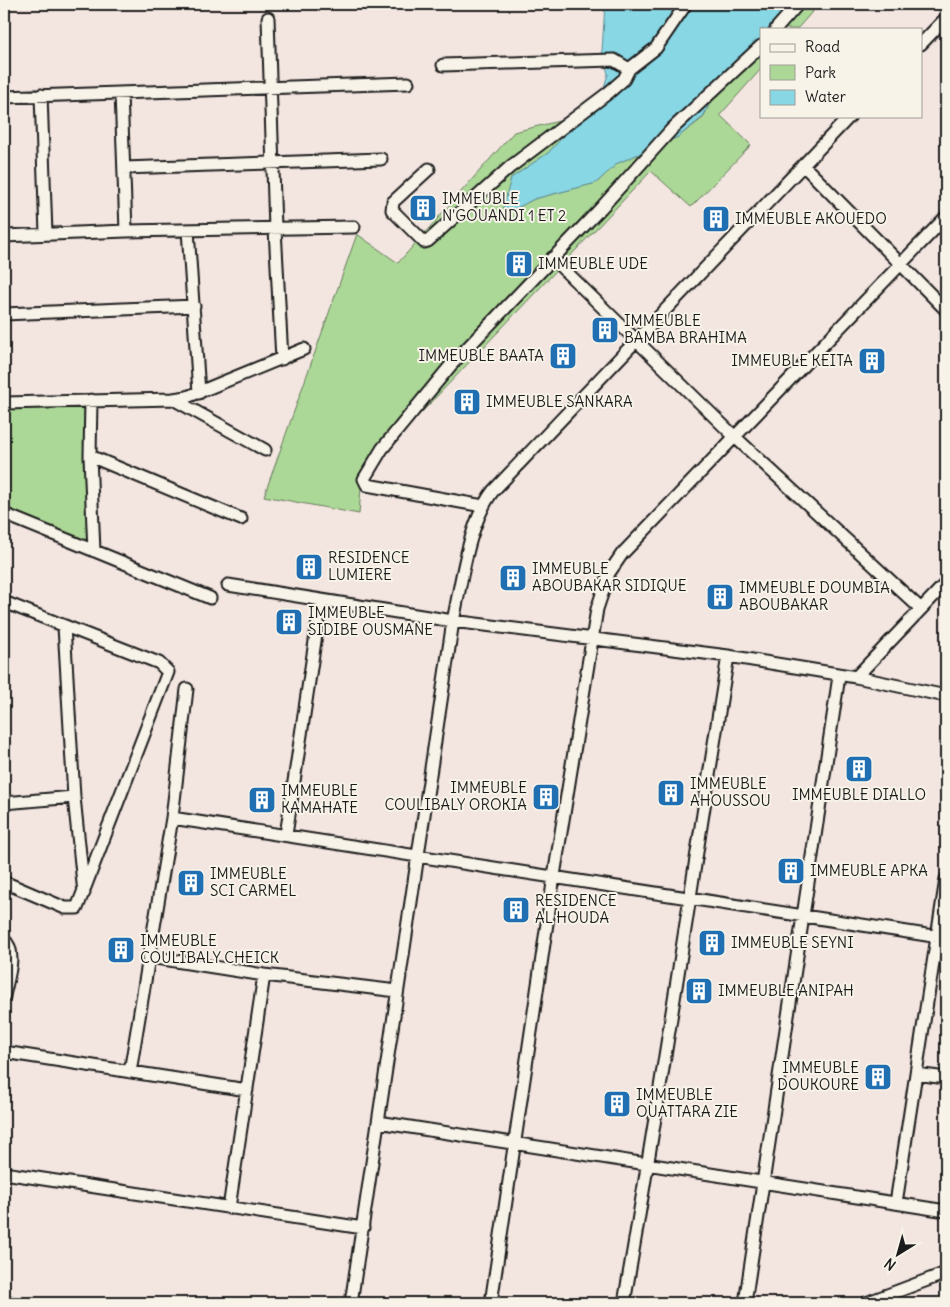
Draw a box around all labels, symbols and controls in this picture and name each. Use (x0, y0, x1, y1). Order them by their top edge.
legend (760, 28, 922, 118)
text: Road (805, 37, 840, 56)
text: Park (805, 63, 836, 82)
text: Water (805, 87, 846, 106)
place label: IMMEUBLE N'GOUANDI 1 ET 2 (442, 189, 566, 225)
building icon: IMMEUBLE N'GOUANDI 1 ET 2 (408, 193, 438, 223)
building icon: IMMEUBLE AKOUEDO (701, 204, 731, 234)
place label: IMMEUBLE AKOUEDO (735, 209, 887, 228)
building icon: IMMEUBLE UDE (504, 249, 534, 279)
place label: IMMEUBLE UDE (538, 254, 648, 273)
place label: IMMEUBLE BAMBA BRAHIMA (624, 311, 747, 347)
building icon: IMMEUBLE BAMBA BRAHIMA (590, 315, 620, 345)
building icon: IMMEUBLE BAATA (548, 341, 578, 371)
place label: IMMEUBLE BAATA (418, 346, 544, 365)
building icon: IMMEUBLE KEITA (857, 346, 887, 376)
place label: IMMEUBLE KEITA (731, 351, 853, 370)
building icon: IMMEUBLE SANKARA (452, 387, 482, 417)
place label: IMMEUBLE SANKARA (486, 392, 633, 411)
place label: RESIDENCE LUMIERE (328, 548, 410, 584)
building icon: RESIDENCE LUMIERE (294, 552, 324, 582)
place label: IMMEUBLE ABOUBAKAR SIDIQUE (532, 559, 687, 595)
building icon: IMMEUBLE ABOUBAKAR SIDIQUE (498, 563, 528, 593)
place label: IMMEUBLE DOUMBIA ABOUBAKAR (739, 578, 890, 614)
building icon: IMMEUBLE DOUMBIA ABOUBAKAR (705, 582, 735, 612)
place label: IMMEUBLE SIDIBE OUSMANE (308, 603, 433, 639)
building icon: IMMEUBLE SIDIBE OUSMANE (274, 607, 304, 637)
building icon: IMMEUBLE DIALLO (844, 754, 874, 784)
place label: IMMEUBLE AHOUSSOU (690, 774, 771, 810)
place label: IMMEUBLE COULIBALY OROKIA (385, 778, 527, 814)
building icon: IMMEUBLE AHOUSSOU (656, 778, 686, 808)
place label: IMMEUBLE KAMAHATE (281, 781, 358, 817)
building icon: IMMEUBLE COULIBALY OROKIA (531, 782, 561, 812)
building icon: IMMEUBLE KAMAHATE (247, 785, 277, 815)
place label: IMMEUBLE DIALLO (792, 785, 926, 804)
building icon: IMMEUBLE APKA (776, 856, 806, 886)
place label: IMMEUBLE APKA (810, 861, 928, 880)
place label: IMMEUBLE SCI CARMEL (210, 864, 297, 900)
building icon: IMMEUBLE SCI CARMEL (176, 868, 206, 898)
place label: RESIDENCE AL HOUDA (535, 891, 617, 927)
building icon: RESIDENCE AL HOUDA (501, 895, 531, 925)
building icon: IMMEUBLE SEYNI (697, 928, 727, 958)
place label: IMMEUBLE COULIBALY CHEICK (140, 931, 280, 967)
place label: IMMEUBLE SEYNI (731, 933, 854, 952)
building icon: IMMEUBLE COULIBALY CHEICK (106, 935, 136, 965)
building icon: IMMEUBLE ANIPAH (684, 976, 714, 1006)
place label: IMMEUBLE ANIPAH (718, 981, 854, 1000)
place label: IMMEUBLE DOUKOURE (777, 1058, 859, 1094)
building icon: IMMEUBLE DOUKOURE (863, 1062, 893, 1092)
place label: IMMEUBLE OUATTARA ZIE (636, 1085, 738, 1121)
building icon: IMMEUBLE OUATTARA ZIE (602, 1089, 632, 1119)
north arrow (872, 1230, 922, 1280)
text: N (881, 1254, 899, 1274)

